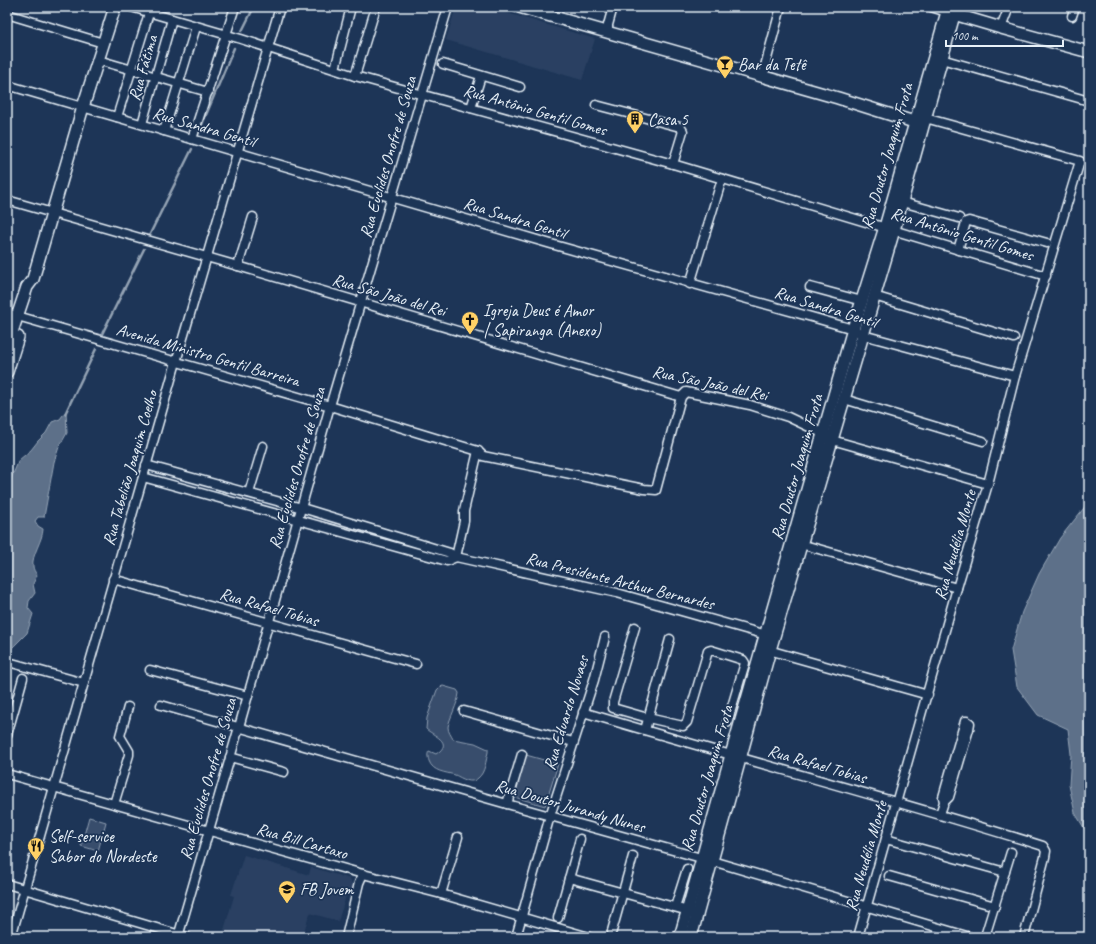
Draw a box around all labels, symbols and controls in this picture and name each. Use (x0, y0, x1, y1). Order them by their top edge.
scale bar (946, 22, 1063, 48)
text: 100 m (952, 28, 979, 44)
street label: Rua Fátima (124, 32, 163, 103)
bar icon: Bar da Tetê (715, 54, 735, 79)
place label: Bar da Tetê (738, 54, 808, 75)
street label: Rua Euclides Onofre de Souza (355, 73, 421, 240)
street label: Rua Antônio Gentil Gomes (461, 80, 611, 141)
street label: Rua Doutor Joaquim Frota (856, 80, 918, 231)
street label: Rua Sandra Gentil (150, 102, 261, 153)
building icon: Casa 5 (625, 109, 645, 134)
place label: Casa 5 (648, 109, 689, 130)
street label: Rua Sandra Gentil (461, 192, 572, 244)
street label: Rua Antônio Gentil Gomes (888, 202, 1038, 266)
street label: Rua São João del Rei (330, 269, 450, 322)
street label: Rua Sandra Gentil (772, 281, 883, 333)
place label: Igreja Deus é Amor | Sapiranga (Anexo) (483, 300, 602, 341)
church icon: Igreja Deus é Amor | Sapiranga (Anexo) (460, 310, 480, 335)
street label: Avenida Ministro Gentil Barreira (114, 319, 304, 392)
street label: Rua São João del Rei (650, 361, 771, 406)
street label: Rua Euclides Onofre de Souza (264, 384, 330, 551)
street label: Rua Tabelião Joaquim Coelho (98, 386, 163, 548)
street label: Rua Doutor Joaquim Frota (766, 391, 828, 542)
street label: Rua Neudélia Monte (929, 486, 981, 602)
street label: Rua Presidente Arthur Bernardes (524, 547, 717, 615)
street label: Rua Rafael Tobias (217, 583, 323, 632)
street label: Rua Eduardo Novaes (539, 652, 594, 773)
street label: Rua Euclides Onofre de Souza (175, 695, 241, 862)
street label: Rua Doutor Joaquim Frota (676, 702, 738, 853)
street label: Rua Rafael Tobias (765, 740, 871, 789)
street label: Rua Doutor Jurandy Nunes (493, 775, 648, 838)
street label: Rua Neudélia Monte (840, 797, 892, 913)
street label: Rua Bill Cartaxo (254, 818, 351, 864)
place label: Self-service Sabor do Nordeste (49, 826, 158, 867)
restaurant icon: Self-service Sabor do Nordeste (26, 836, 46, 861)
school or university icon: FB Jovem (277, 879, 297, 904)
place label: FB Jovem (300, 879, 355, 900)

